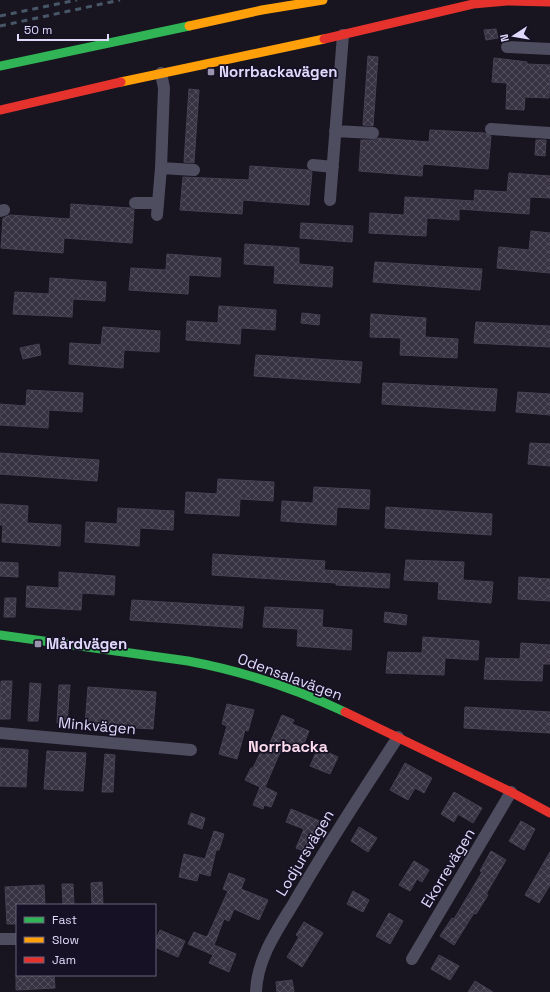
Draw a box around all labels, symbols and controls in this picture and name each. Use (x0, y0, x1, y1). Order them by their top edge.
scale bar (18, 16, 108, 42)
north arrow (494, 16, 534, 56)
text: 50 m (24, 22, 52, 38)
text: N (497, 33, 512, 43)
place label: Norrbackavägen (219, 62, 338, 81)
marker: Norrbackavägen (206, 67, 216, 77)
place label: Mårdvägen (46, 634, 127, 653)
marker: Mårdvägen (33, 639, 43, 649)
street label: Odensalavägen (235, 649, 345, 704)
street label: Minkvägen (57, 713, 137, 738)
district label: Norrbacka (248, 736, 328, 757)
street label: Lodjursvägen (271, 806, 338, 899)
street label: Ekorrevägen (417, 825, 479, 911)
legend (16, 904, 156, 976)
text: Fast (52, 912, 77, 928)
text: Slow (52, 932, 79, 948)
text: Jam (52, 952, 76, 968)

